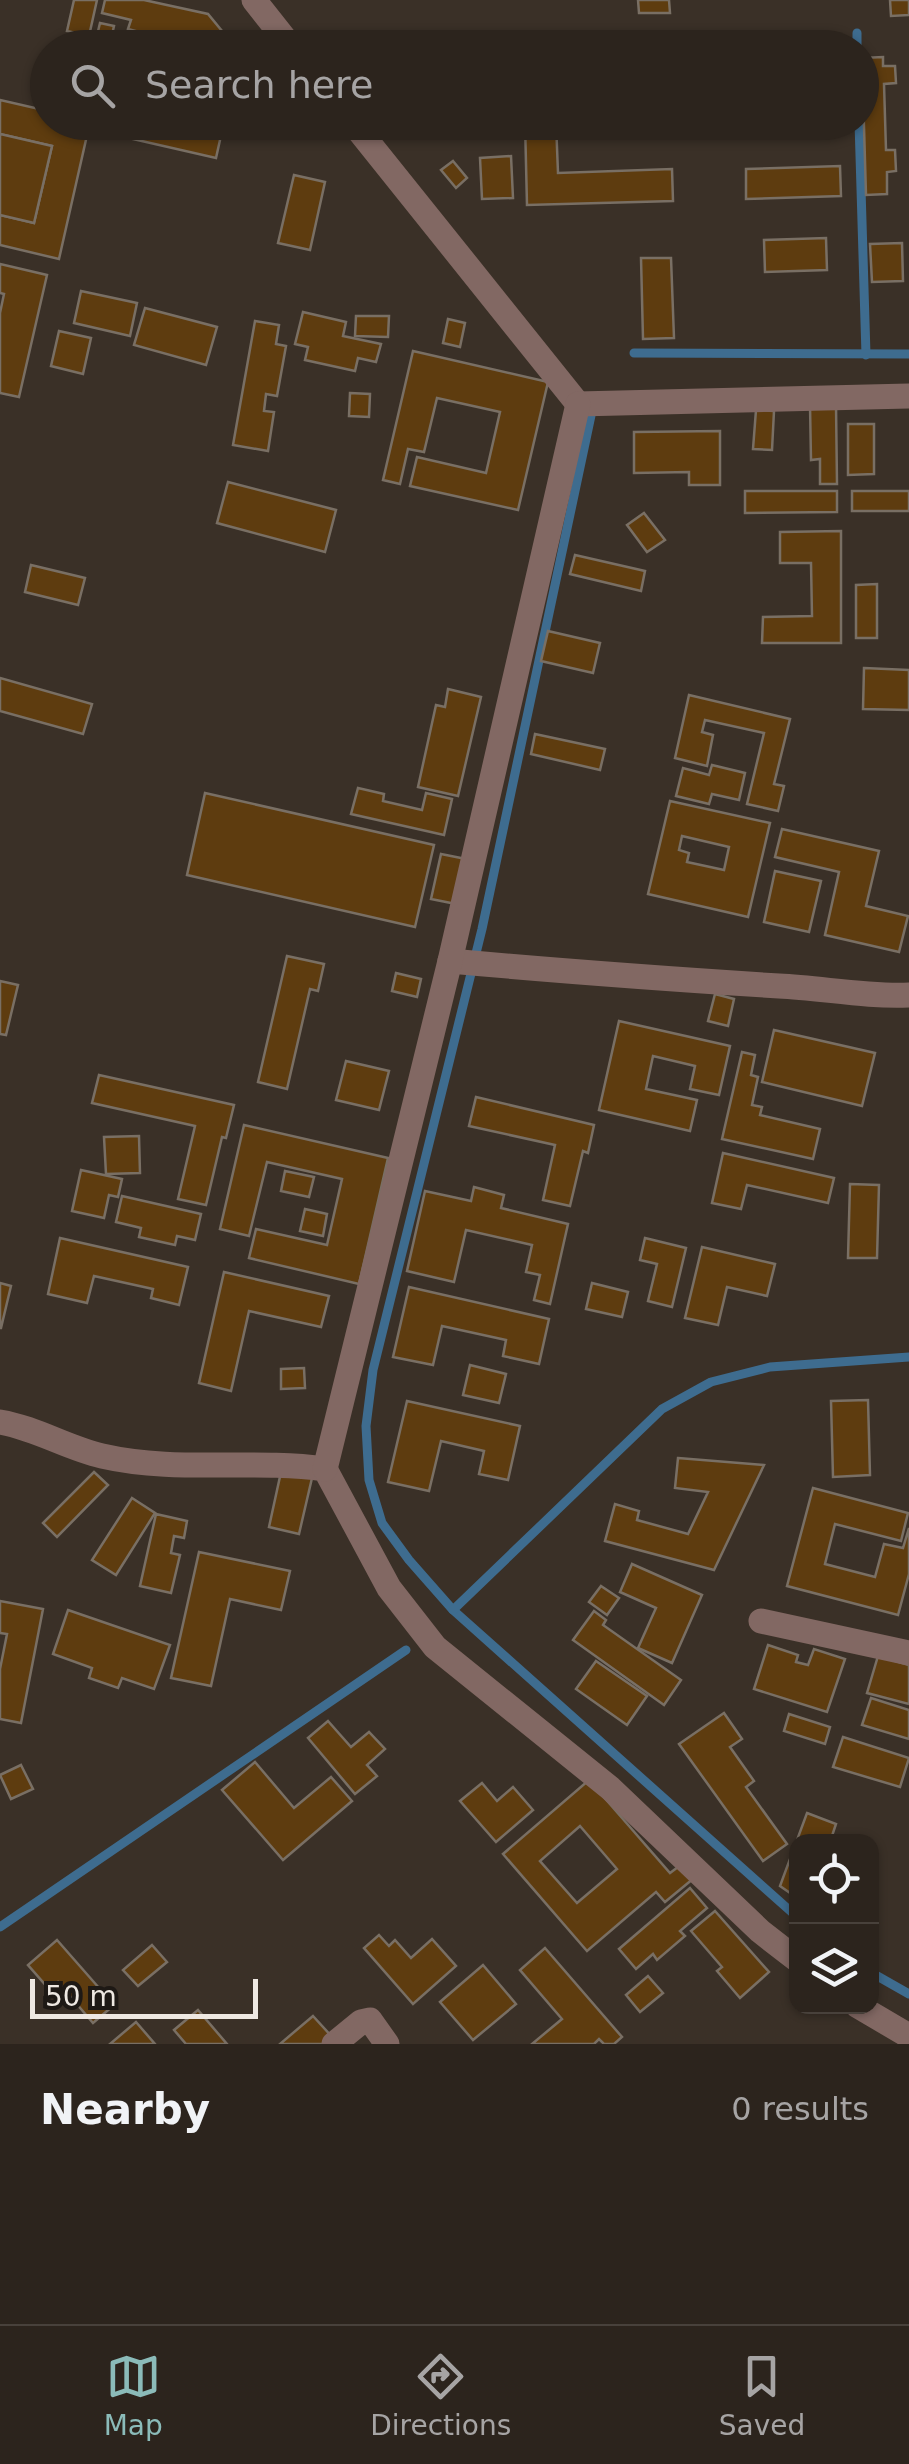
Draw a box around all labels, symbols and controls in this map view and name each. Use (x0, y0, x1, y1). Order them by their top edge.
search box (30, 30, 879, 140)
icon: search (65, 58, 120, 113)
text: Search here (145, 63, 373, 107)
map controls (789, 1834, 879, 2014)
button: locate (789, 1834, 879, 1924)
button: layers (789, 1924, 879, 2014)
scale bar (30, 1974, 258, 2018)
text: 50 m (45, 1980, 117, 2013)
text: Nearby (40, 2085, 210, 2134)
text: 0 results (731, 2090, 869, 2128)
tab: Map (104, 2349, 163, 2442)
tab: Directions (370, 2349, 511, 2442)
tab: Saved (719, 2349, 805, 2442)

